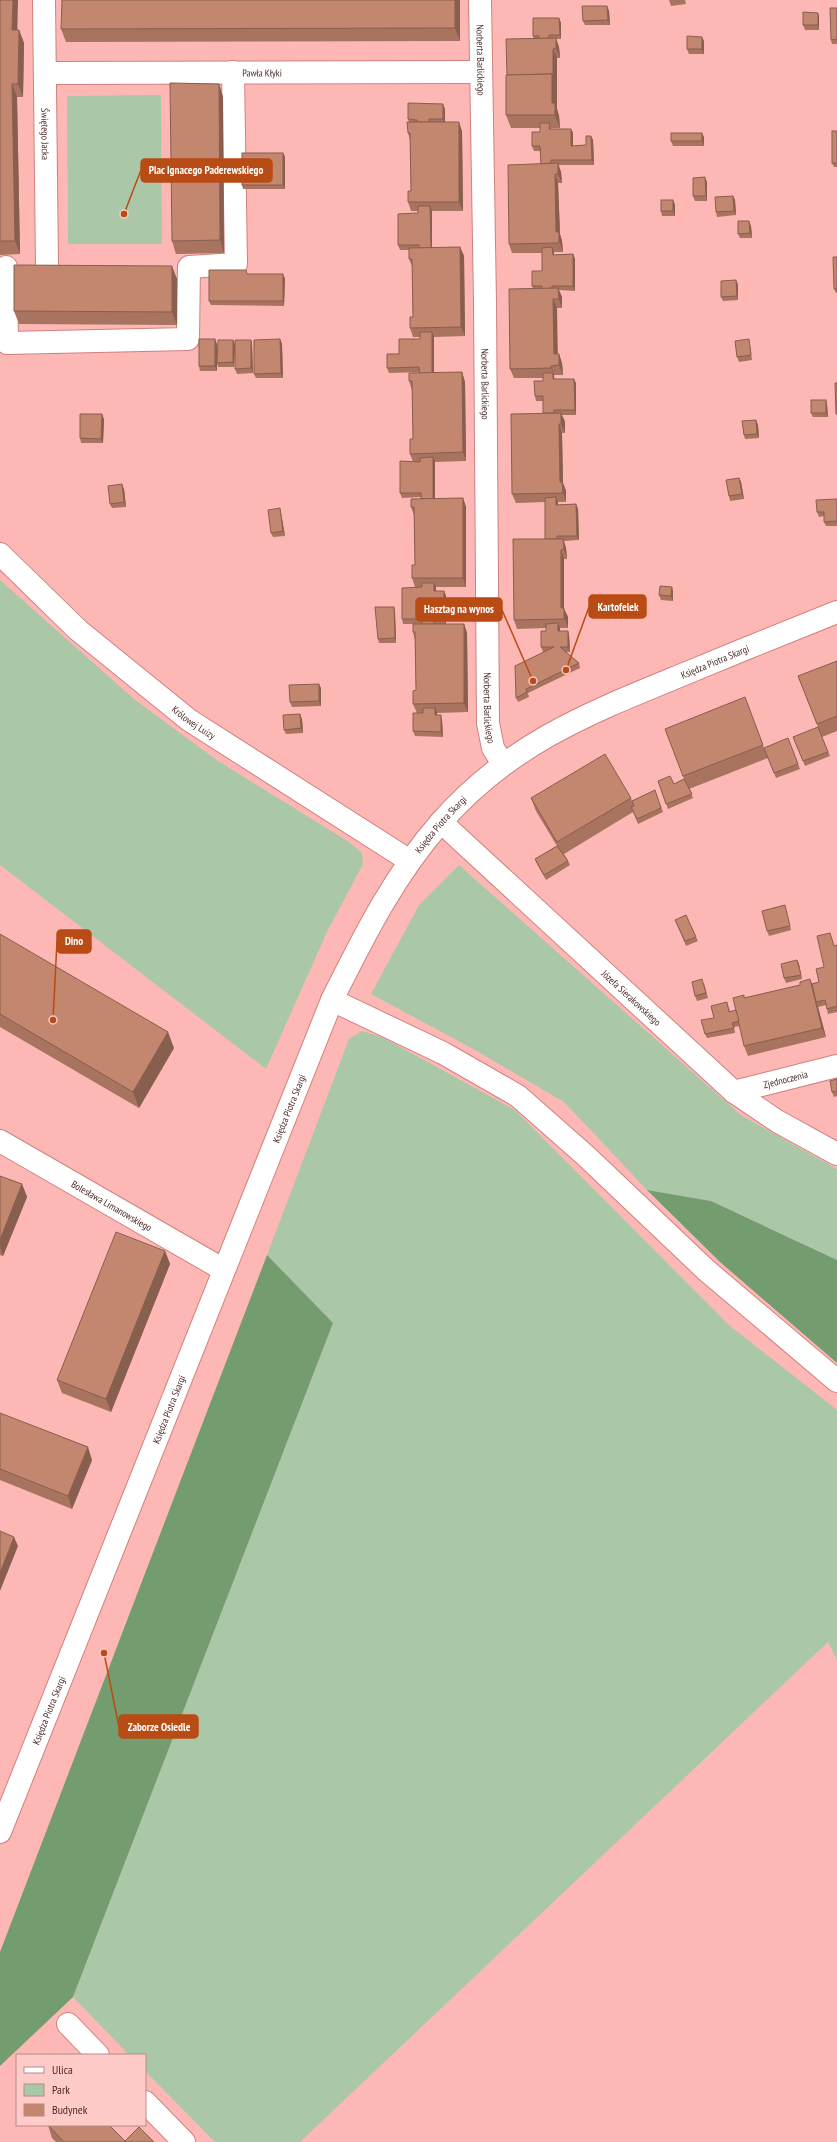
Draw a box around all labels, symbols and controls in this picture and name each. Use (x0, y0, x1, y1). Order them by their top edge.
street label: Norberta Barlickiego (474, 24, 488, 96)
street label: Pawła Kłyki (242, 66, 282, 79)
street label: Świętego Jacka (39, 108, 52, 160)
callout: Plac Ignacego Paderewskiego (141, 159, 272, 182)
text: Plac Ignacego Paderewskiego (149, 163, 263, 177)
street label: Norberta Barlickiego (479, 348, 492, 420)
callout: Kartofelek (589, 595, 646, 618)
callout: Hasztag na wynos (416, 598, 502, 621)
text: Kartofelek (597, 600, 639, 614)
text: Hasztag na wynos (424, 602, 494, 616)
street label: Księdza Piotra Skargi (679, 642, 751, 681)
street label: Norberta Barlickiego (481, 672, 498, 744)
street label: Królowej Luizy (169, 702, 218, 742)
street label: Księdza Piotra Skargi (412, 793, 469, 856)
callout: Dino (57, 930, 91, 953)
text: Dino (65, 934, 83, 948)
street label: Józefa Sierakowskiego (598, 966, 664, 1028)
street label: Zjednoczenia (762, 1067, 809, 1091)
street label: Księdza Piotra Skargi (269, 1072, 308, 1145)
street label: Bolesława Limanowskiego (69, 1177, 154, 1234)
street label: Księdza Piotra Skargi (149, 1373, 188, 1445)
street label: Księdza Piotra Skargi (29, 1674, 68, 1746)
callout: Zaborze Osiedle (119, 1715, 198, 1738)
text: Zaborze Osiedle (128, 1720, 191, 1734)
legend (16, 2054, 146, 2126)
text: Ulica (52, 2062, 73, 2077)
text: Park (52, 2082, 70, 2097)
text: Budynek (52, 2102, 88, 2117)

